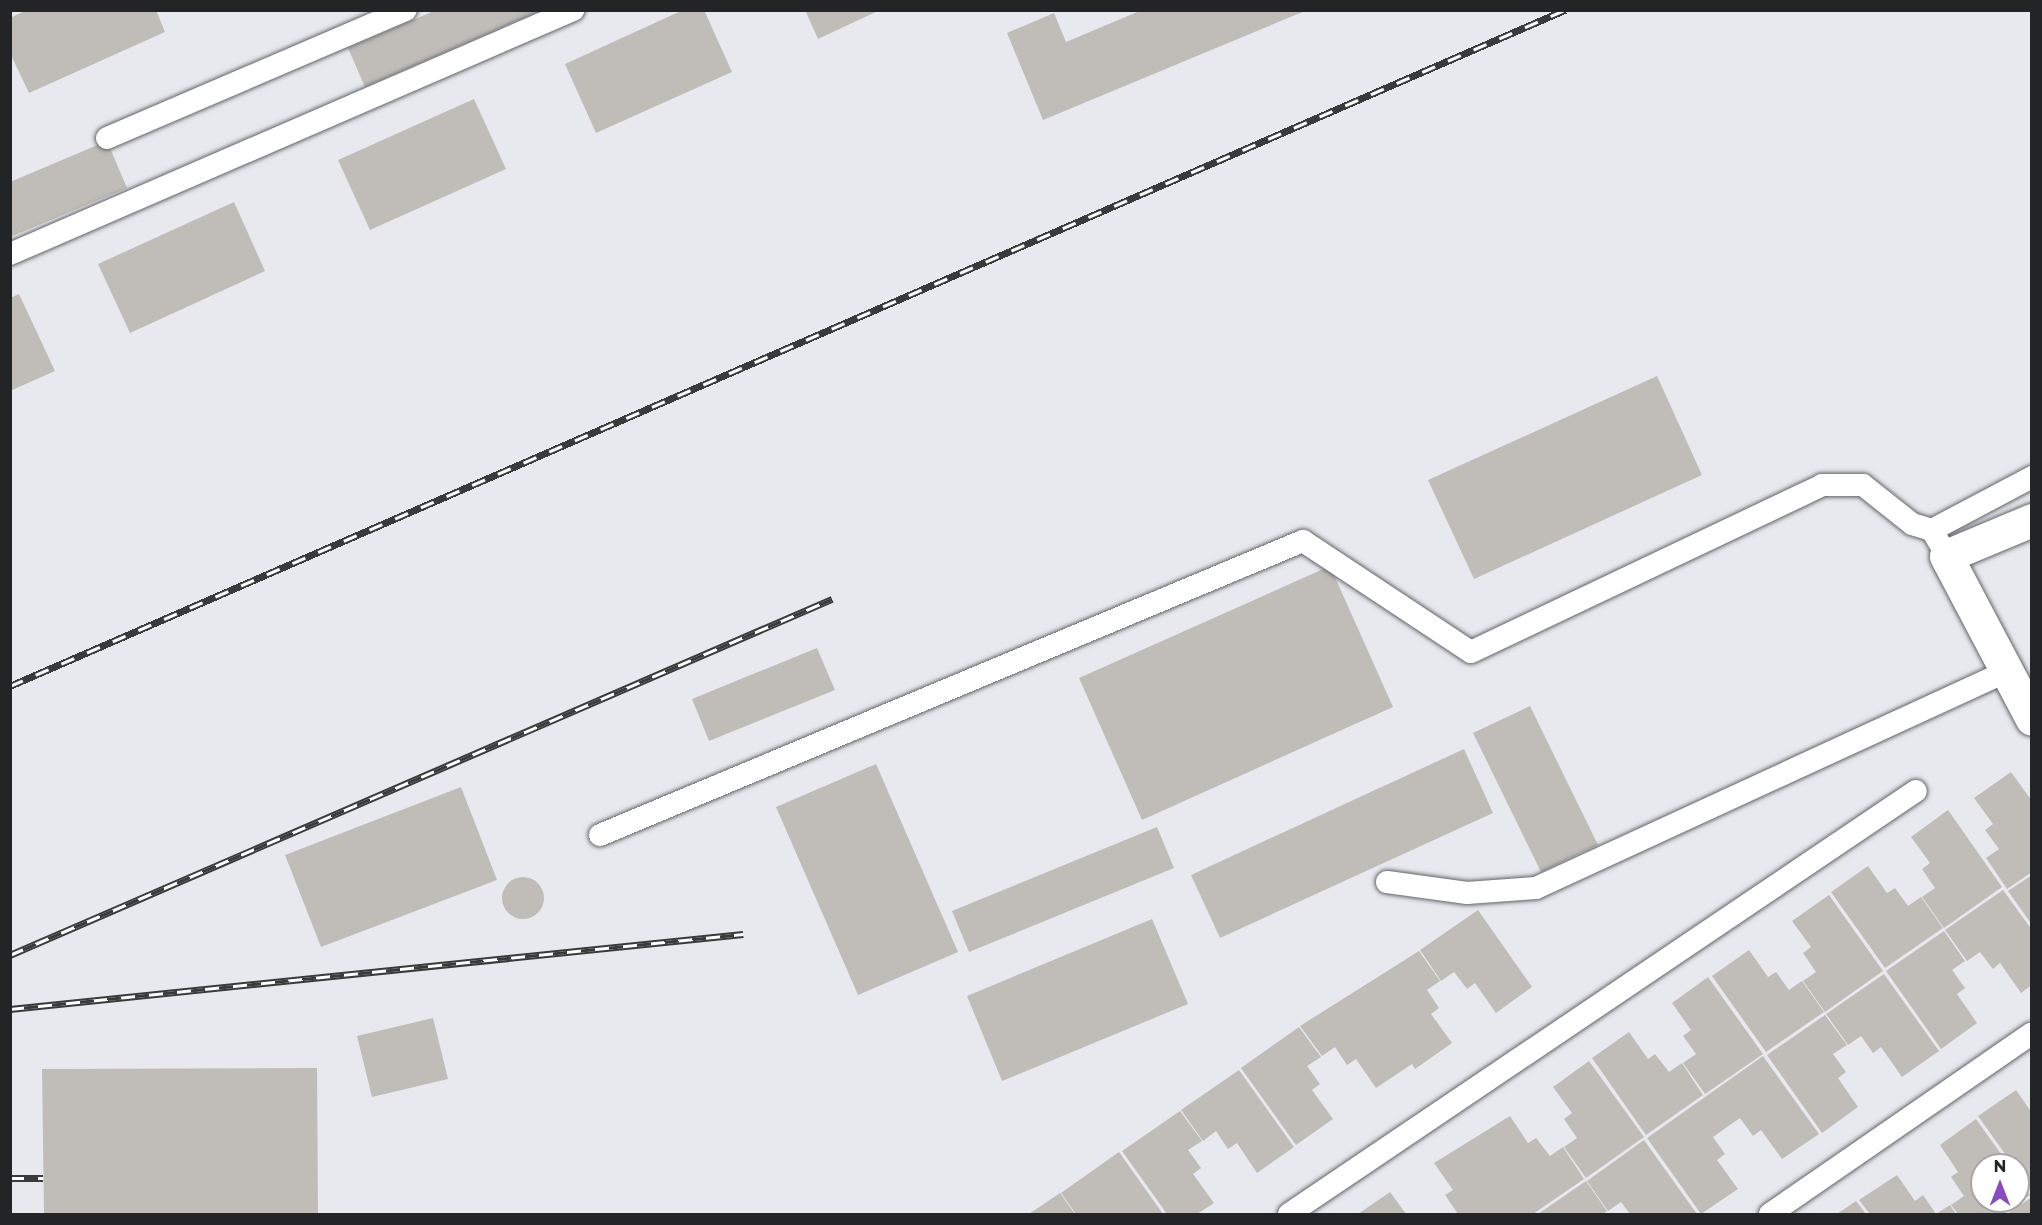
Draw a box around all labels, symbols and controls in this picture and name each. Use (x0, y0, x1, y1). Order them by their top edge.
north arrow (1970, 1153, 2030, 1213)
text: N (1994, 1157, 2006, 1176)

